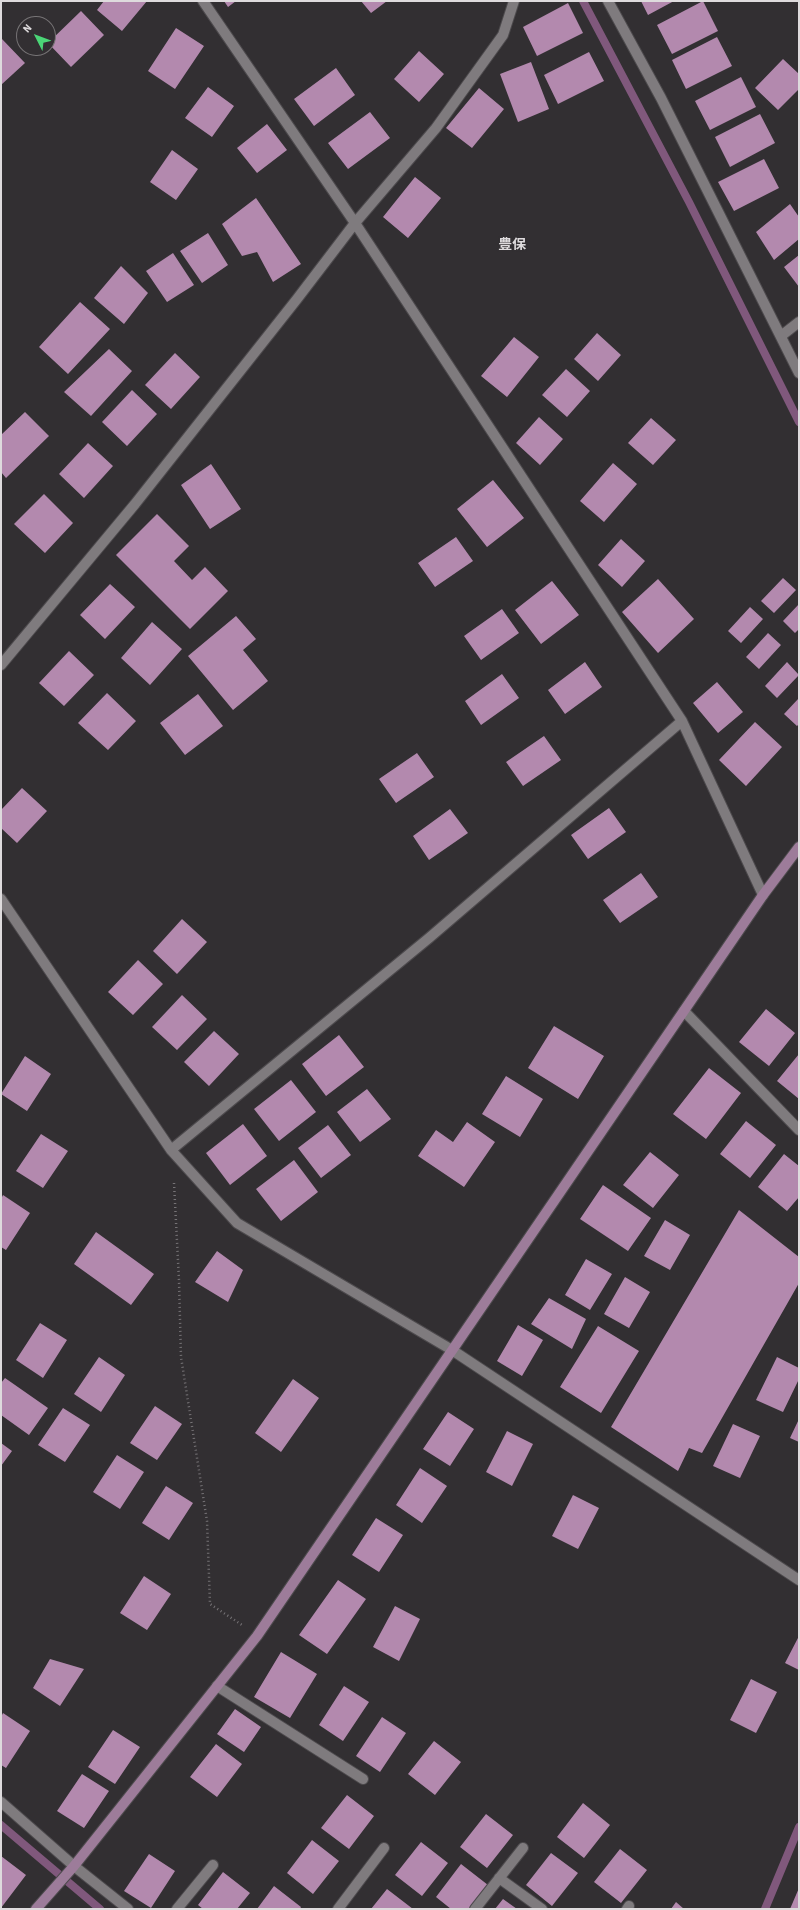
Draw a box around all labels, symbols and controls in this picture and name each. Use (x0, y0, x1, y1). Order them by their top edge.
north arrow (16, 16, 56, 56)
text: N (19, 21, 35, 36)
district label: 豊保 (498, 238, 526, 254)

